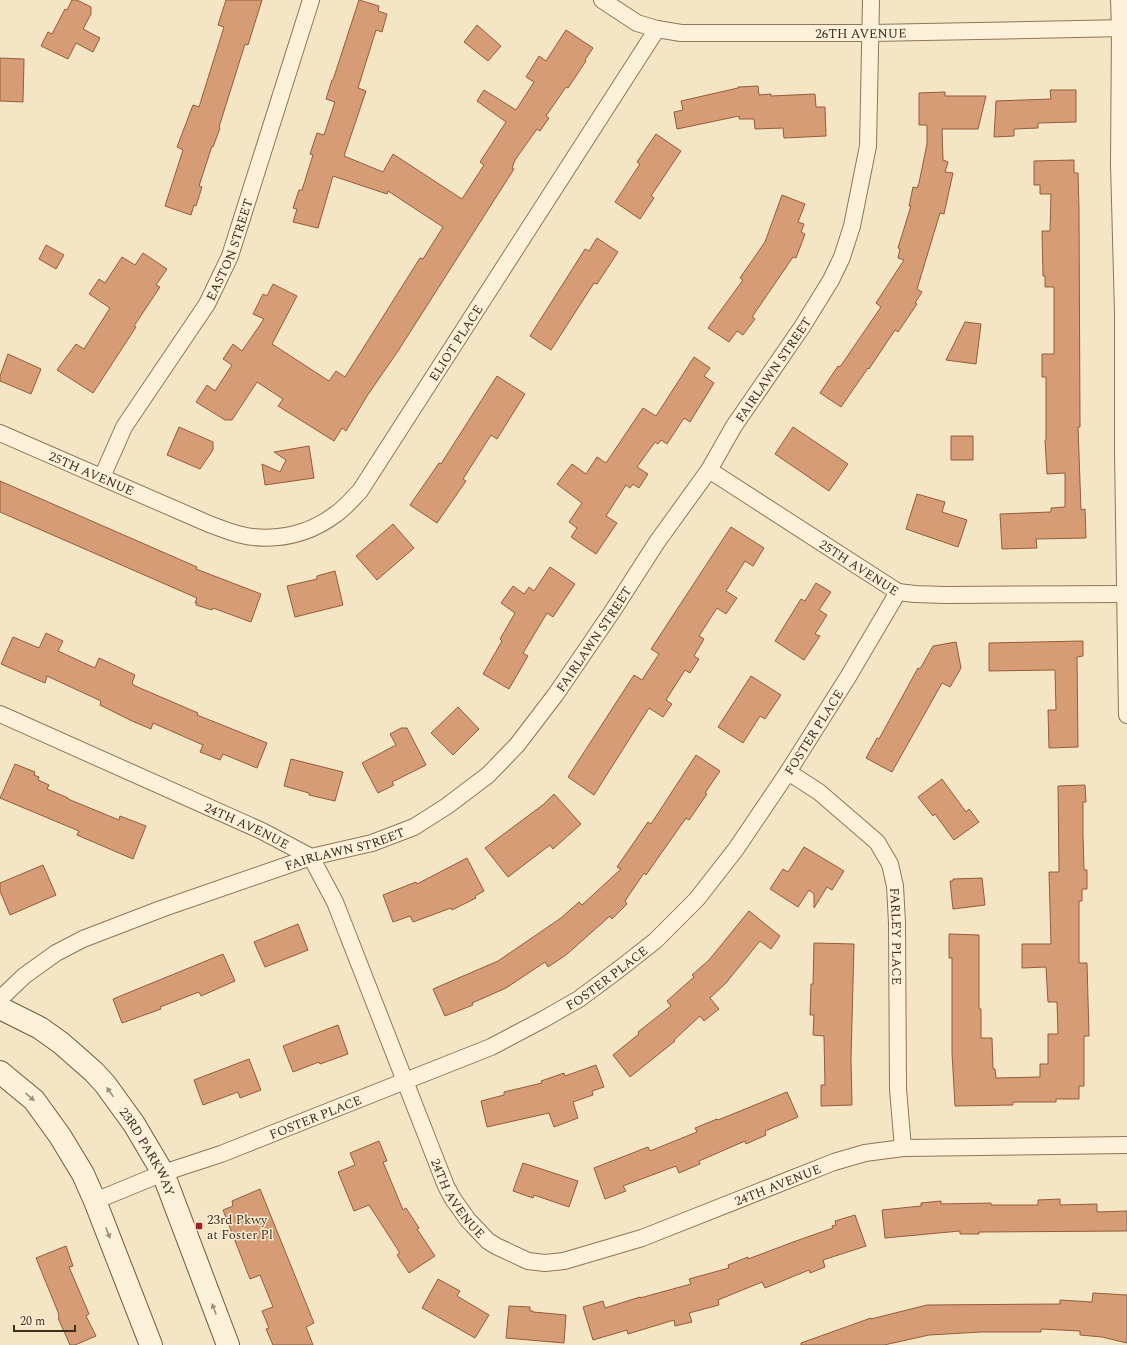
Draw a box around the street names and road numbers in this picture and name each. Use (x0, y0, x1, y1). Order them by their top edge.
street label: 26TH AVENUE (815, 23, 907, 44)
street label: EASTON STREET (201, 196, 259, 304)
street label: ELIOT PLACE (424, 301, 488, 385)
street label: FAIRLAWN STREET (730, 313, 817, 427)
street label: 25TH AVENUE (45, 446, 137, 501)
street label: 25TH AVENUE (815, 535, 903, 601)
street label: FAIRLAWN STREET (551, 582, 637, 696)
street label: FOSTER PLACE (780, 686, 849, 779)
street label: 24TH AVENUE (201, 798, 293, 855)
street label: FAIRLAWN STREET (282, 822, 408, 876)
street label: FARLEY PLACE (884, 887, 906, 985)
street label: FOSTER PLACE (562, 941, 652, 1016)
street label: FOSTER PLACE (266, 1090, 365, 1145)
street label: 23RD PARKWAY (114, 1103, 180, 1199)
street label: 24TH AVENUE (425, 1156, 490, 1243)
street label: 24TH AVENUE (732, 1159, 824, 1211)

